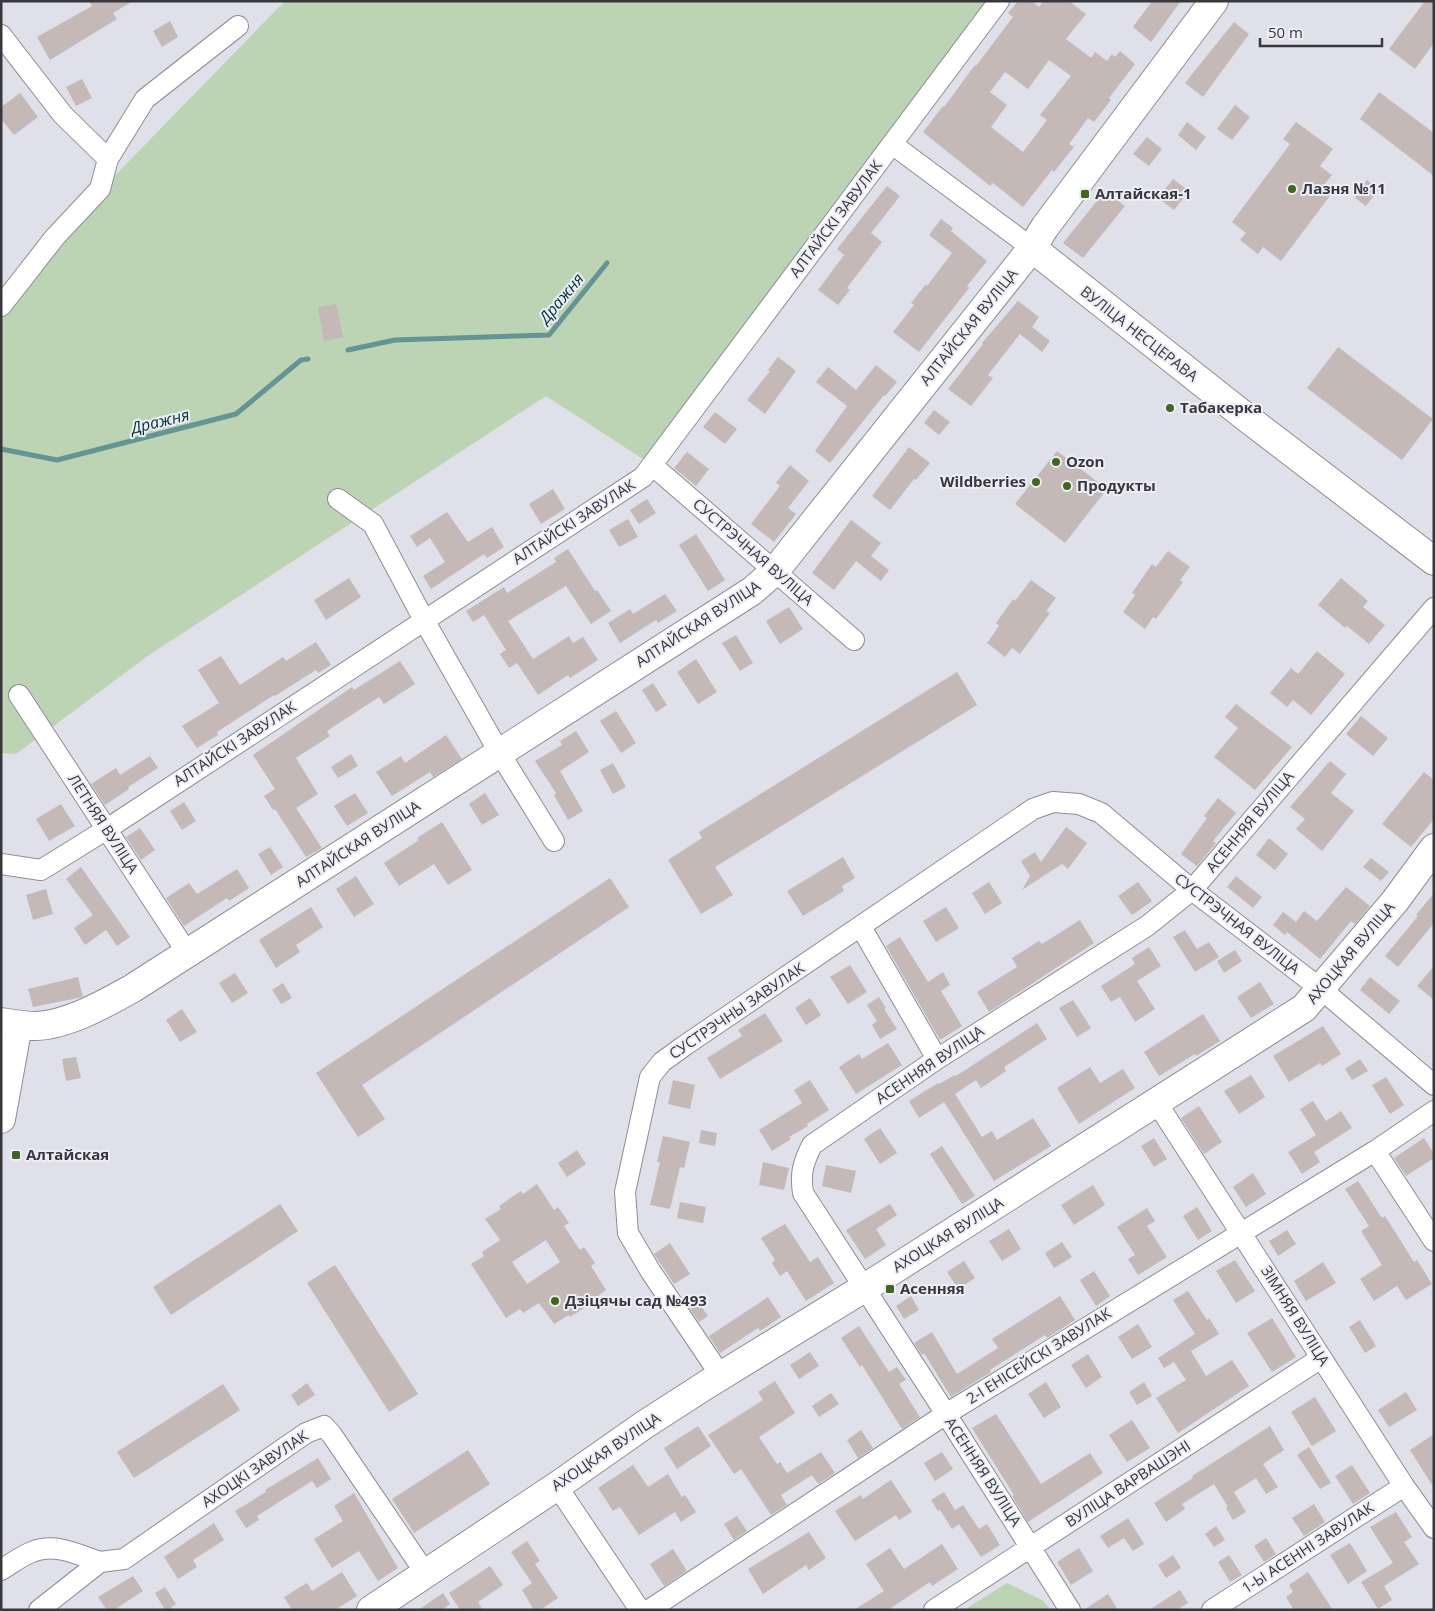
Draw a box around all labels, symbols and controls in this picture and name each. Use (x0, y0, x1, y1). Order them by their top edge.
scale bar (1260, 15, 1382, 47)
text: 50 m (1268, 22, 1303, 42)
street label: АЛТАЙСКІ ЗАВУЛАК (784, 155, 886, 281)
place label: Лазня №11 (1302, 178, 1386, 198)
place label: Алтайская-1 (1095, 183, 1192, 203)
marker: Лазня №11 (1286, 183, 1298, 195)
marker: Алтайская-1 (1079, 188, 1091, 200)
street label: АЛТАЙСКАЯ ВУЛІЦА (915, 263, 1022, 389)
water label: Дражня (532, 268, 589, 329)
street label: ВУЛІЦА НЕСЦЕРАВА (1077, 281, 1203, 386)
place label: Табакерка (1180, 397, 1262, 417)
marker: Табакерка (1164, 402, 1176, 414)
water label: Дражня (126, 403, 192, 439)
place label: Ozon (1066, 451, 1104, 471)
marker: Ozon (1050, 456, 1062, 468)
place label: Wildberries (940, 471, 1026, 491)
street label: АЛТАЙСКІ ЗАВУЛАК (508, 474, 639, 568)
place label: Продукты (1077, 475, 1156, 495)
marker: Wildberries (1030, 476, 1042, 488)
marker: Продукты (1061, 480, 1073, 492)
street label: СУСТРЭЧНАЯ ВУЛІЦА (689, 493, 819, 609)
street label: АЛТАЙСКАЯ ВУЛІЦА (631, 575, 764, 671)
street label: АЛТАЙСКІ ЗАВУЛАК (169, 696, 300, 790)
street label: АСЕННЯЯ ВУЛІЦА (1201, 766, 1298, 876)
street label: ЛЕТНЯЯ ВУЛІЦА (64, 770, 144, 878)
street label: АЛТАЙСКАЯ ВУЛІЦА (291, 795, 424, 891)
street label: СУСТРЭЧНАЯ ВУЛІЦА (1171, 868, 1305, 979)
street label: АХОЦКАЯ ВУЛІЦА (1302, 897, 1399, 1007)
street label: СУСТРЭЧНЫ ЗАВУЛАК (665, 957, 809, 1063)
street label: АСЕННЯЯ ВУЛІЦА (871, 1020, 988, 1108)
place label: Алтайская (26, 1144, 109, 1164)
marker: Алтайская (10, 1149, 22, 1161)
street label: АХОЦКАЯ ВУЛІЦА (888, 1192, 1007, 1276)
street label: ЗІМНЯЯ ВУЛІЦА (1257, 1262, 1335, 1370)
place label: Асенняя (900, 1278, 965, 1298)
marker: Асенняя (884, 1283, 896, 1295)
place label: Дзіцячы сад №493 (565, 1290, 707, 1310)
marker: Дзіцячы сад №493 (549, 1295, 561, 1307)
street label: 2-І ЕНІСЕЙСКІ ЗАВУЛАК (962, 1302, 1115, 1408)
street label: АХОЦКАЯ ВУЛІЦА (547, 1407, 664, 1495)
street label: АСЕННЯЯ ВУЛІЦА (941, 1413, 1027, 1530)
street label: АХОЦКІ ЗАВУЛАК (197, 1425, 312, 1511)
street label: ВУЛІЦА ВАРВАШЭНІ (1061, 1435, 1194, 1531)
street label: 1-Ы АСЕННІ ЗАВУЛАК (1237, 1496, 1378, 1597)

